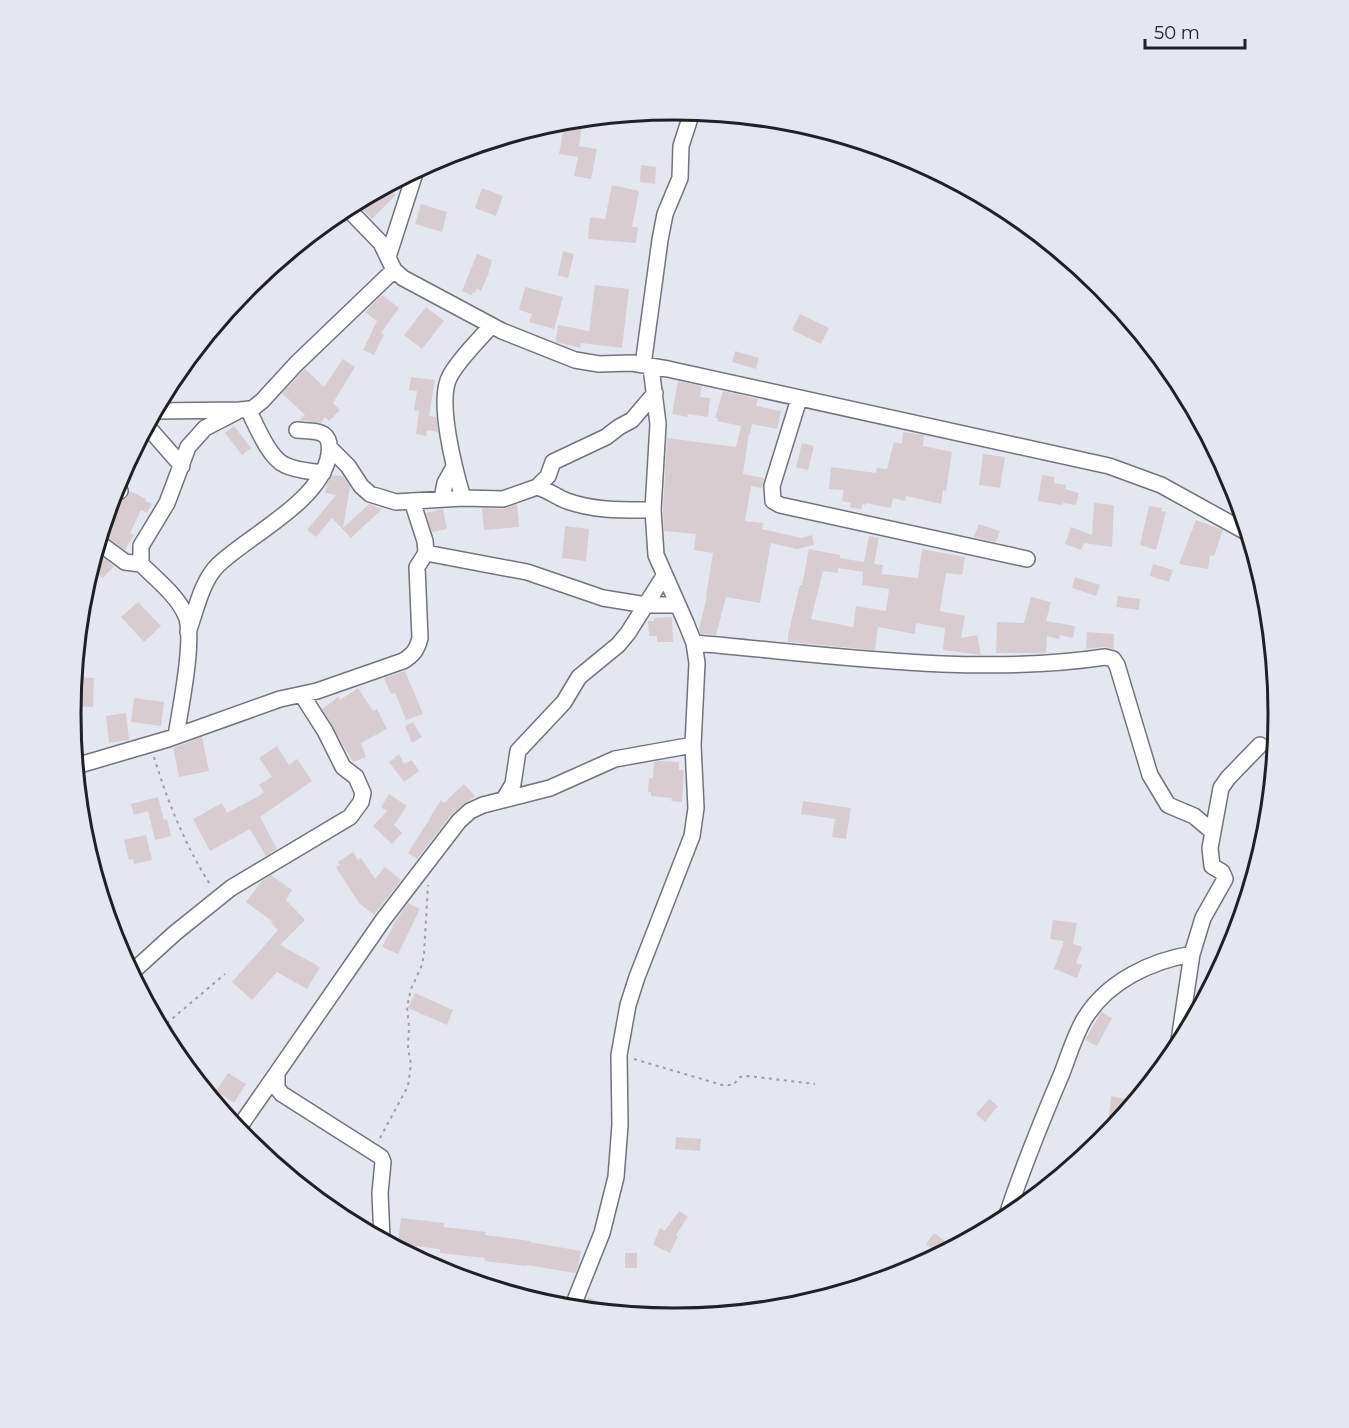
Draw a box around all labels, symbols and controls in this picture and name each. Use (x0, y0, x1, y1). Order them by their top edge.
scale bar (1145, 12, 1246, 50)
text: 50 m (1154, 22, 1200, 44)

